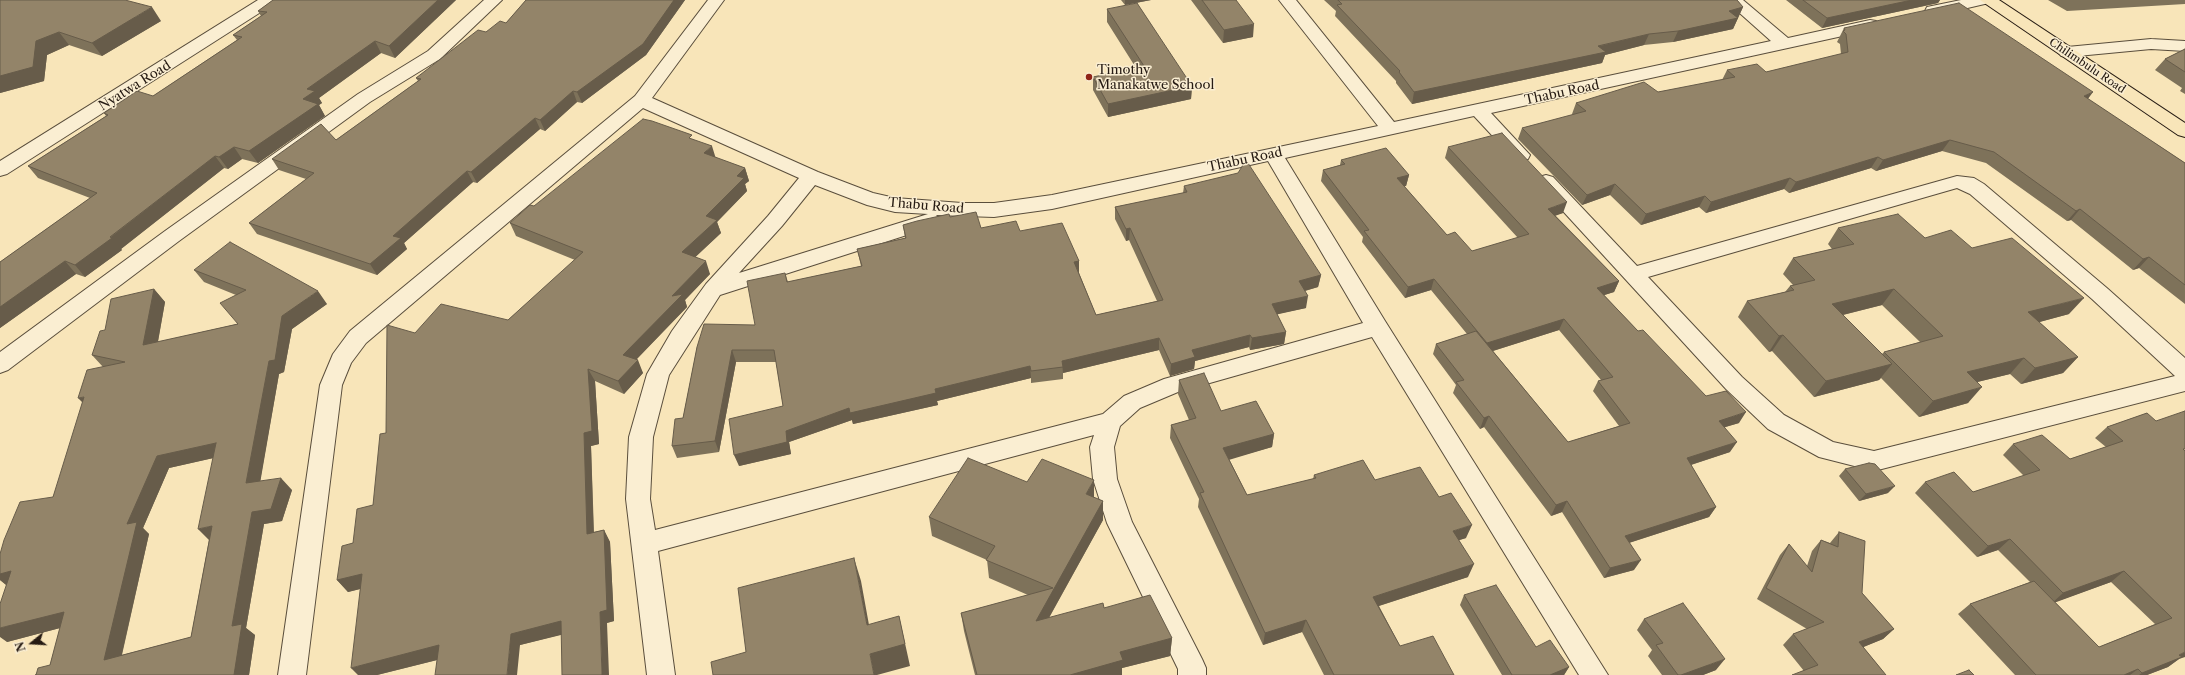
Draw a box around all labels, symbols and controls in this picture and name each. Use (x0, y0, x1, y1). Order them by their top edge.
street label: Chilimbulu Road (2046, 36, 2128, 96)
street label: Nyatwa Road (96, 58, 174, 114)
place label: Timothy Manakatwe School (1097, 62, 1214, 93)
marker: Timothy Manakatwe School (1084, 72, 1094, 82)
street label: Thabu Road (1523, 77, 1601, 109)
street label: Thabu Road (1206, 144, 1284, 176)
street label: Thabu Road (887, 195, 965, 217)
north arrow (12, 623, 52, 663)
text: N (12, 640, 29, 653)

